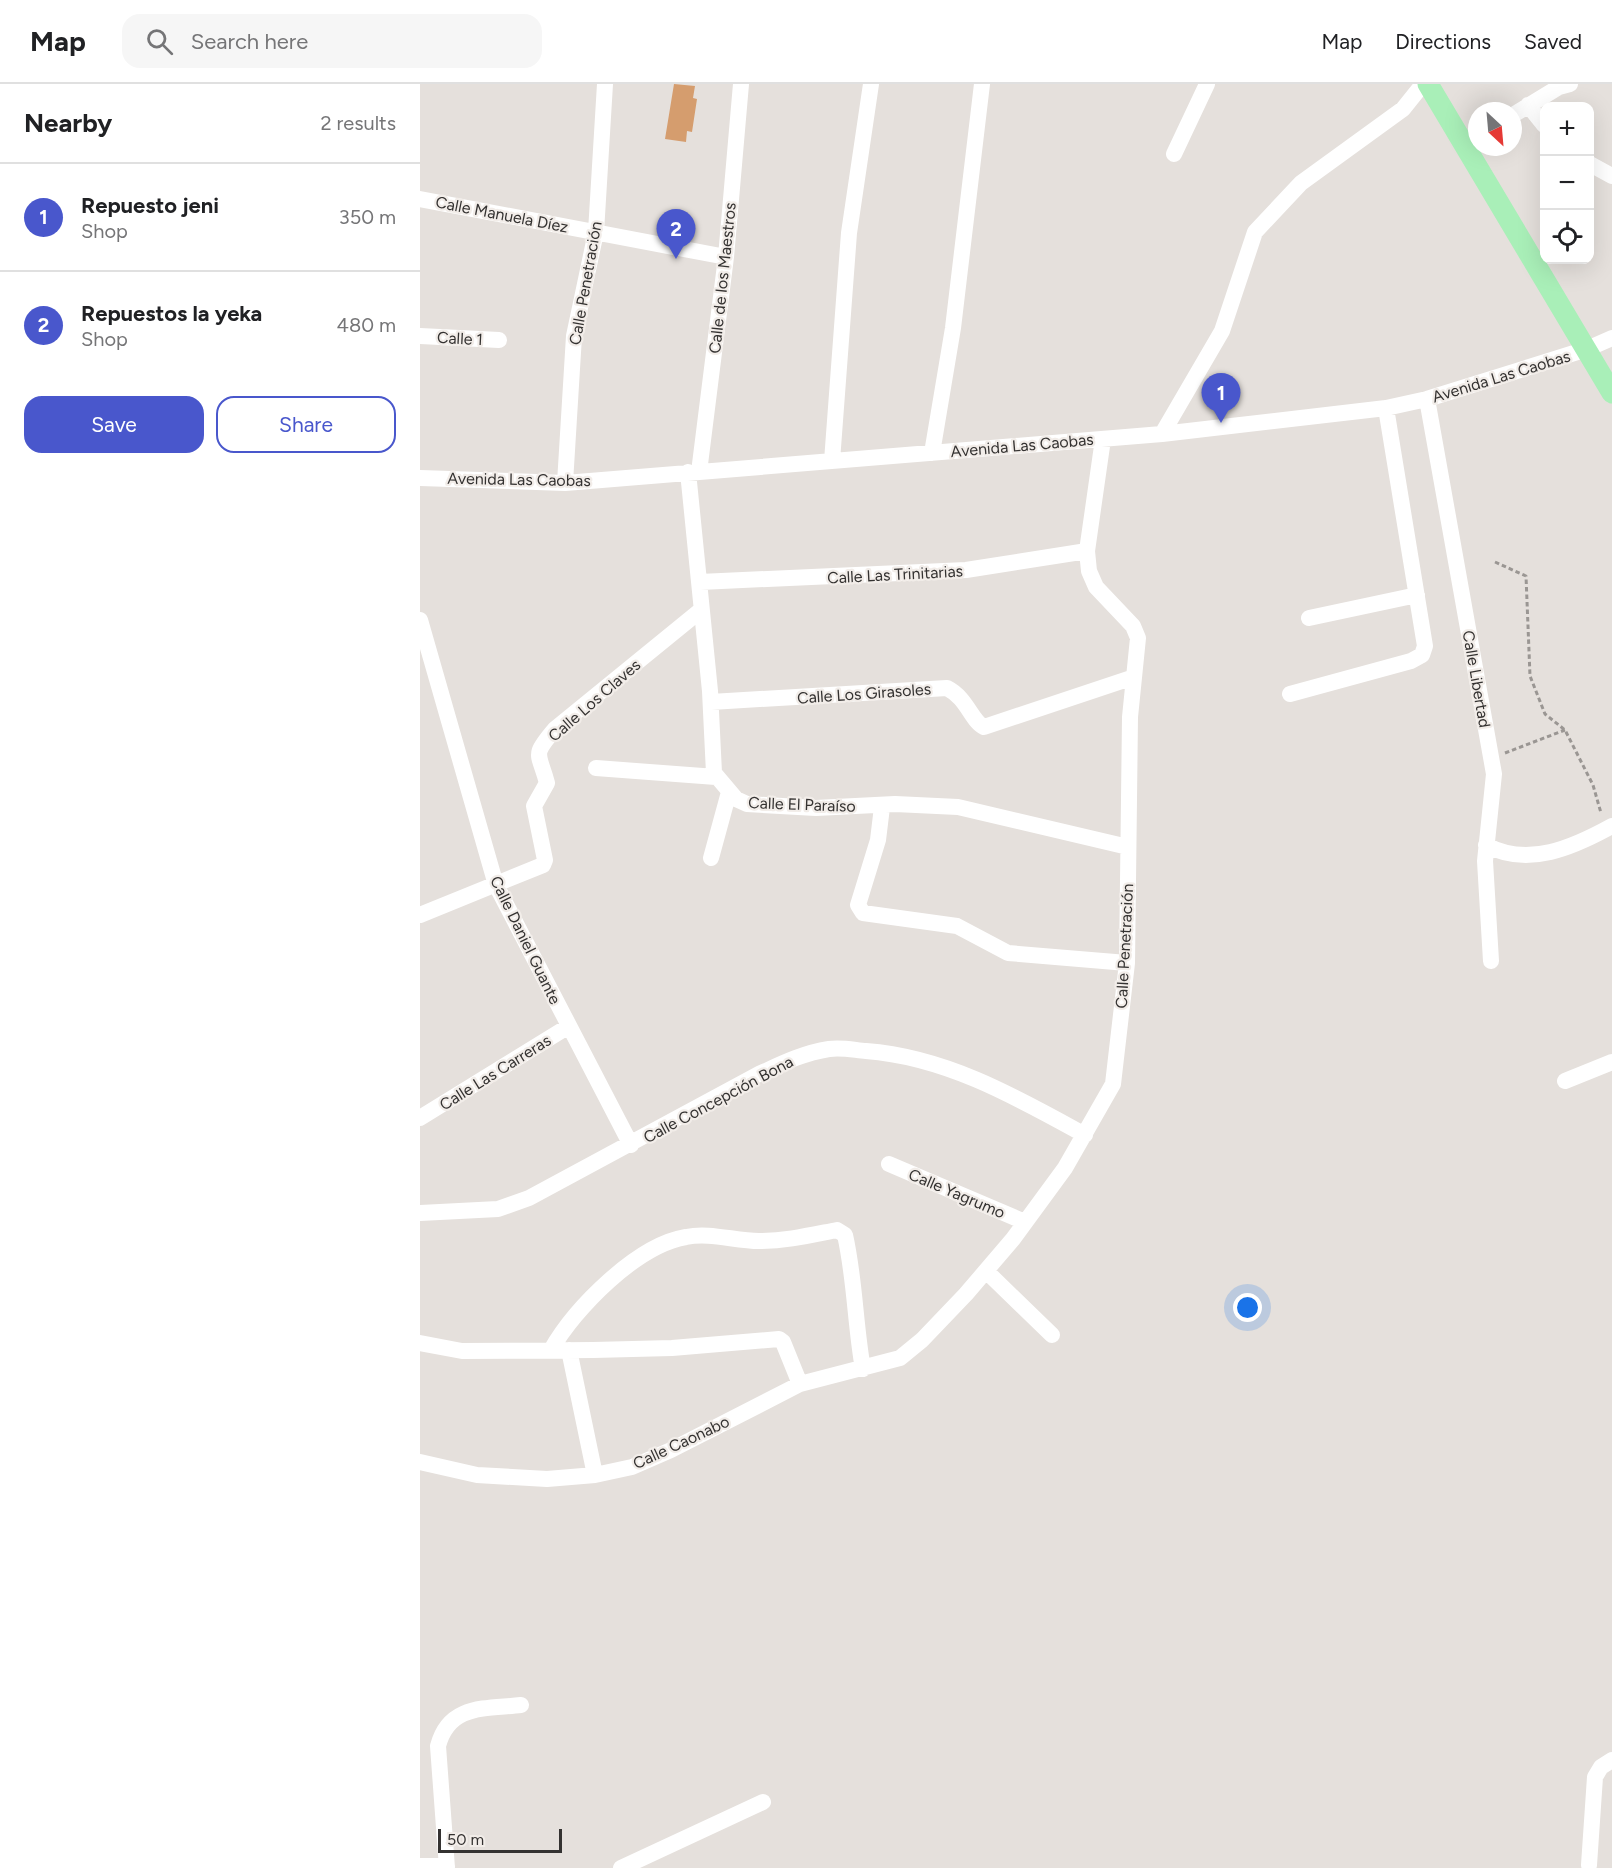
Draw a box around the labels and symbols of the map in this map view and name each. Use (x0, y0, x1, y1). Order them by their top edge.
north arrow (1468, 102, 1522, 156)
street label: Calle Manuela Díez (434, 192, 570, 237)
street label: Calle de los Maestros (705, 202, 740, 355)
pin: 2 (656, 210, 696, 259)
street label: Calle Penetración (565, 220, 606, 346)
street label: Calle 1 (436, 328, 483, 349)
street label: Avenida Las Caobas (1430, 346, 1573, 407)
pin: 1 (1202, 374, 1240, 423)
street label: Avenida Las Caobas (950, 430, 1094, 461)
street label: Avenida Las Caobas (447, 469, 591, 490)
street label: Calle Las Trinitarias (827, 561, 963, 588)
street label: Calle Libertad (1459, 629, 1494, 729)
street label: Calle Los Claves (544, 655, 644, 746)
street label: Calle Los Girasoles (796, 679, 932, 708)
street label: Calle El Paraíso (748, 793, 856, 816)
street label: Calle Daniel Guante (486, 873, 565, 1008)
street label: Calle Penetración (1112, 883, 1137, 1009)
street label: Calle Las Carreras (436, 1031, 554, 1114)
street label: Calle Concepción Bona (640, 1052, 796, 1147)
street label: Calle Yagrumo (906, 1165, 1008, 1222)
your location (1233, 1293, 1262, 1322)
street label: Calle Caonabo (630, 1412, 732, 1473)
scale bar (438, 1826, 562, 1854)

